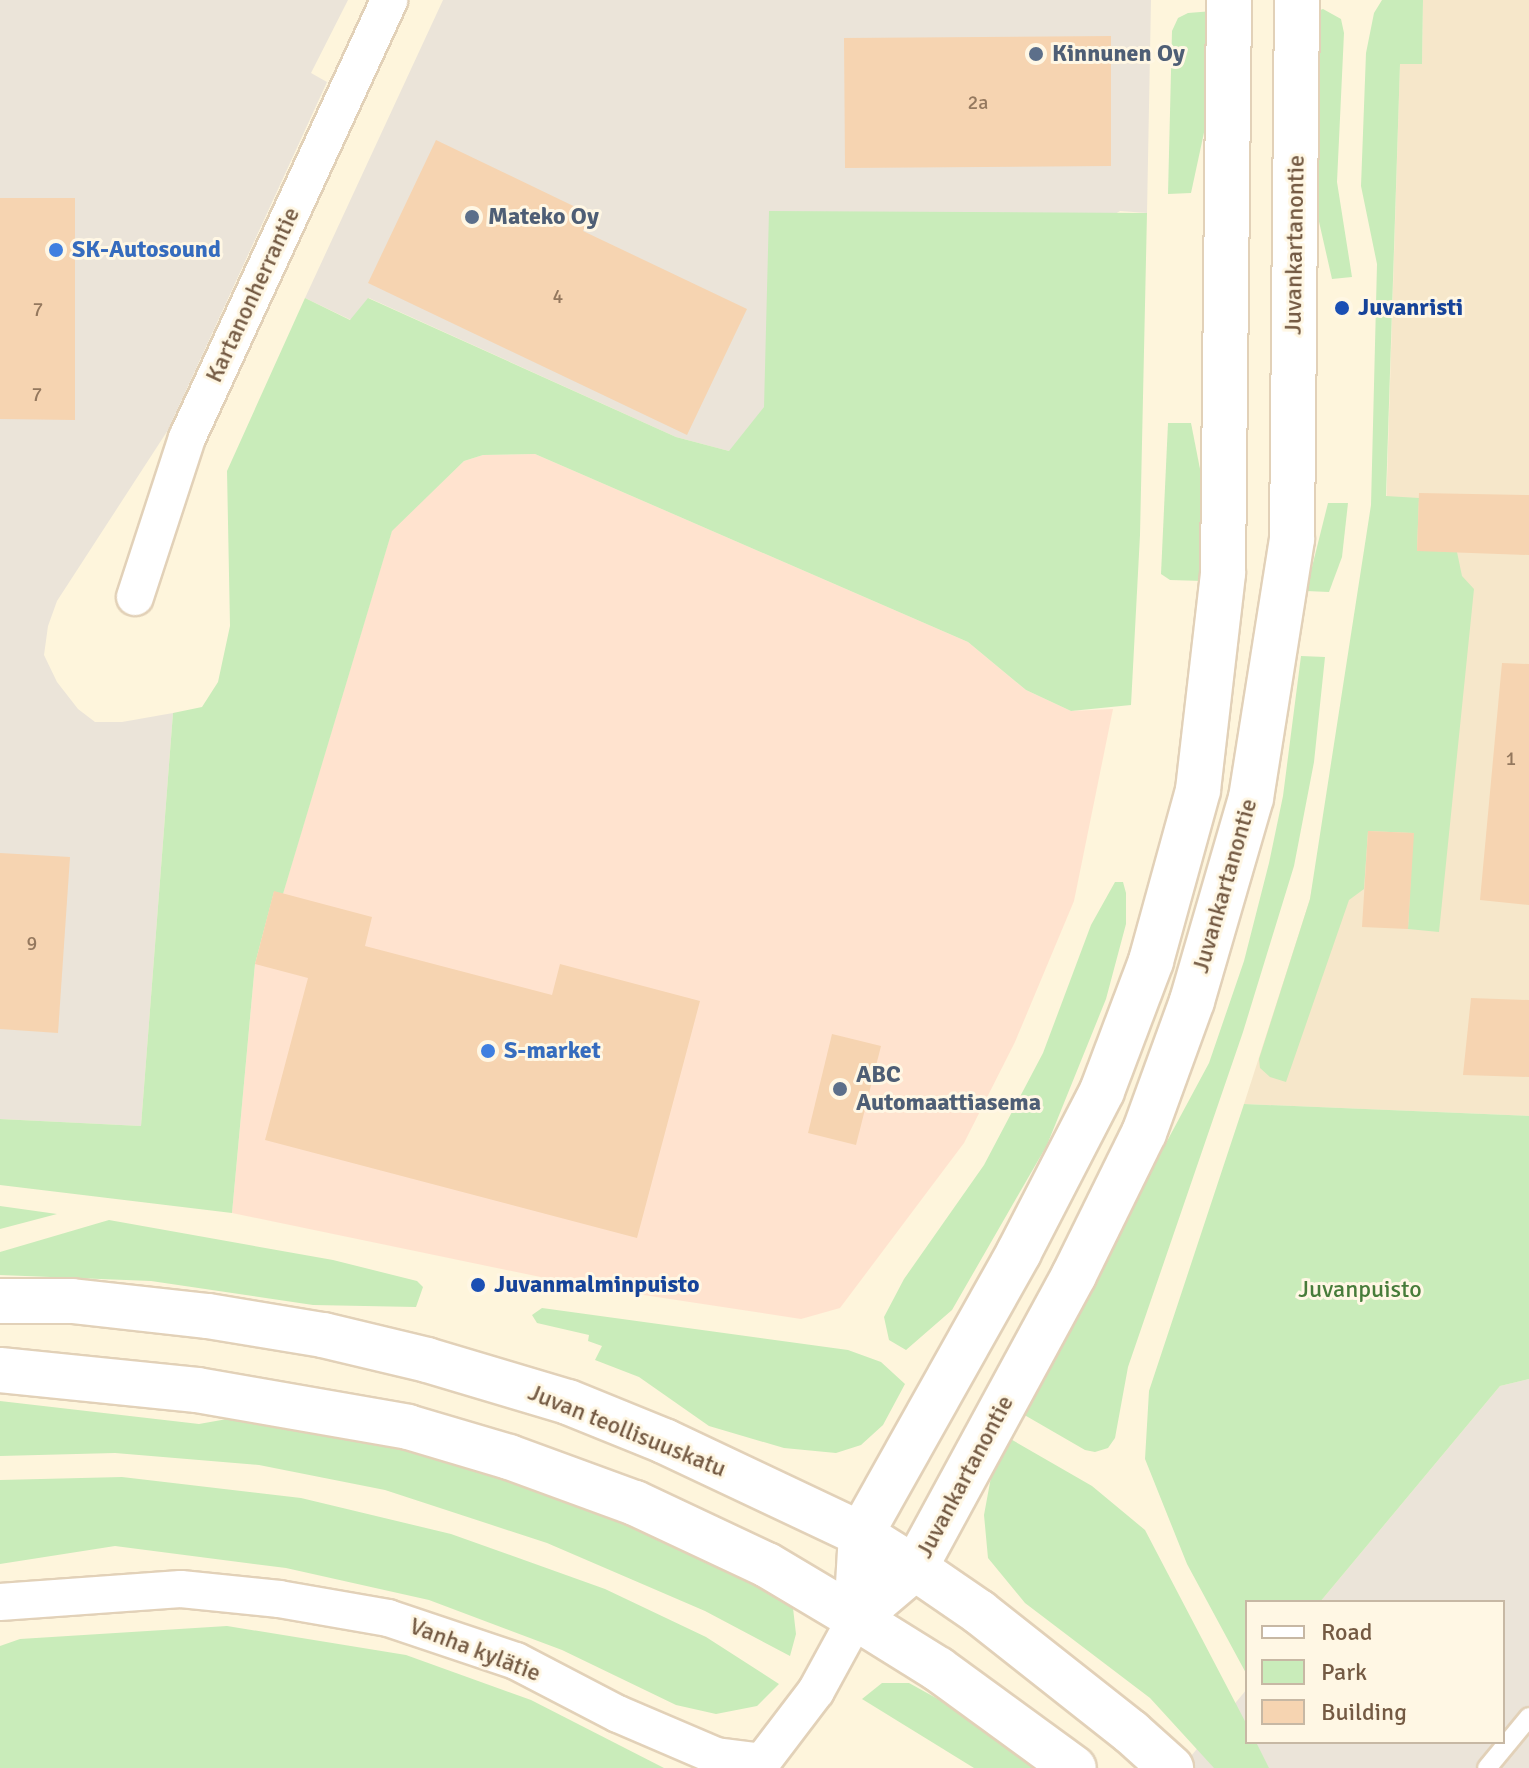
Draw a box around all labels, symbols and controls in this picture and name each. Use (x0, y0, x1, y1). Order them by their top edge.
place label: Kinnunen Oy (1052, 40, 1185, 68)
marker: Kinnunen Oy (1027, 45, 1045, 63)
house number: 2a (968, 90, 988, 114)
street label: Juvankartanontie (1279, 155, 1311, 335)
street label: Kartanonherrantie (200, 203, 306, 387)
place label: Mateko Oy (488, 203, 599, 231)
marker: Mateko Oy (463, 208, 481, 226)
place label: SK-Autosound (72, 236, 221, 264)
marker: SK-Autosound (47, 241, 65, 259)
house number: 4 (553, 284, 563, 308)
place label: Juvanristi (1358, 294, 1463, 322)
house number: 7 (33, 297, 43, 321)
marker: Juvanristi (1333, 299, 1351, 317)
house number: 7 (32, 382, 42, 406)
house number: 1 (1506, 746, 1516, 770)
street label: Juvankartanontie (1186, 796, 1264, 976)
house number: 9 (27, 931, 37, 955)
place label: S-market (504, 1037, 601, 1065)
marker: S-market (479, 1042, 497, 1060)
place label: ABC Automaattiasema (856, 1061, 1041, 1117)
marker: ABC Automaattiasema (831, 1080, 849, 1098)
place label: Juvanmalminpuisto (494, 1271, 699, 1299)
marker: Juvanmalminpuisto (469, 1276, 487, 1294)
park label: Juvanpuisto (1298, 1276, 1422, 1304)
street label: Juvan teollisuuskatu (524, 1378, 730, 1484)
street label: Juvankartanontie (910, 1391, 1020, 1563)
legend (1245, 1600, 1505, 1744)
street label: Vanha kylätie (405, 1612, 545, 1688)
text: Road (1321, 1617, 1372, 1647)
text: Park (1321, 1657, 1367, 1687)
text: Building (1321, 1697, 1407, 1727)

